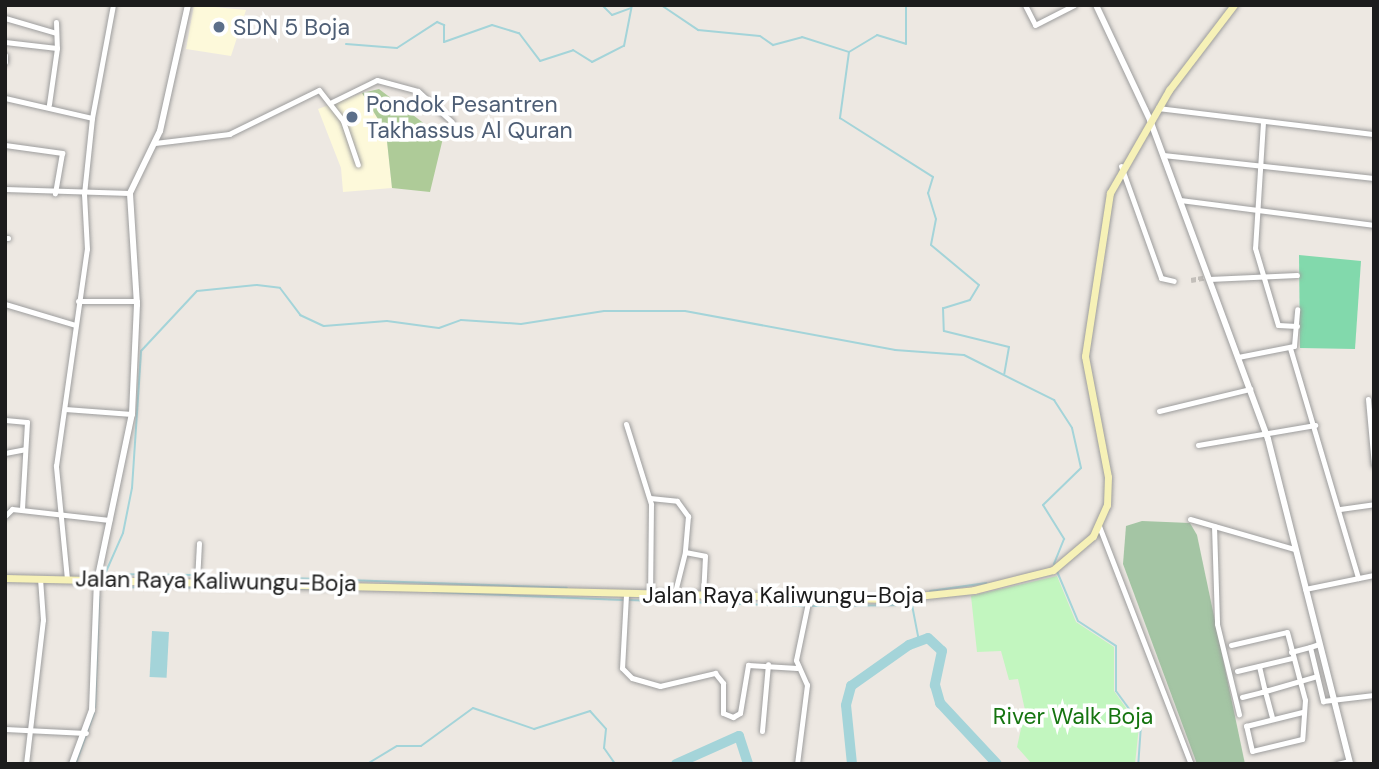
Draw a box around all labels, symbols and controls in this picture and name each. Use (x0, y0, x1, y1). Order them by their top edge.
place label: SDN 5 Boja (233, 13, 350, 41)
marker: SDN 5 Boja (211, 19, 227, 35)
place label: Pondok Pesantren Takhassus Al Quran (366, 90, 573, 144)
marker: Pondok Pesantren Takhassus Al Quran (344, 109, 360, 125)
street label: Jalan Raya Kaliwungu-Boja (75, 565, 357, 597)
street label: Jalan Raya Kaliwungu-Boja (642, 581, 924, 609)
park label: River Walk Boja (993, 702, 1153, 730)

